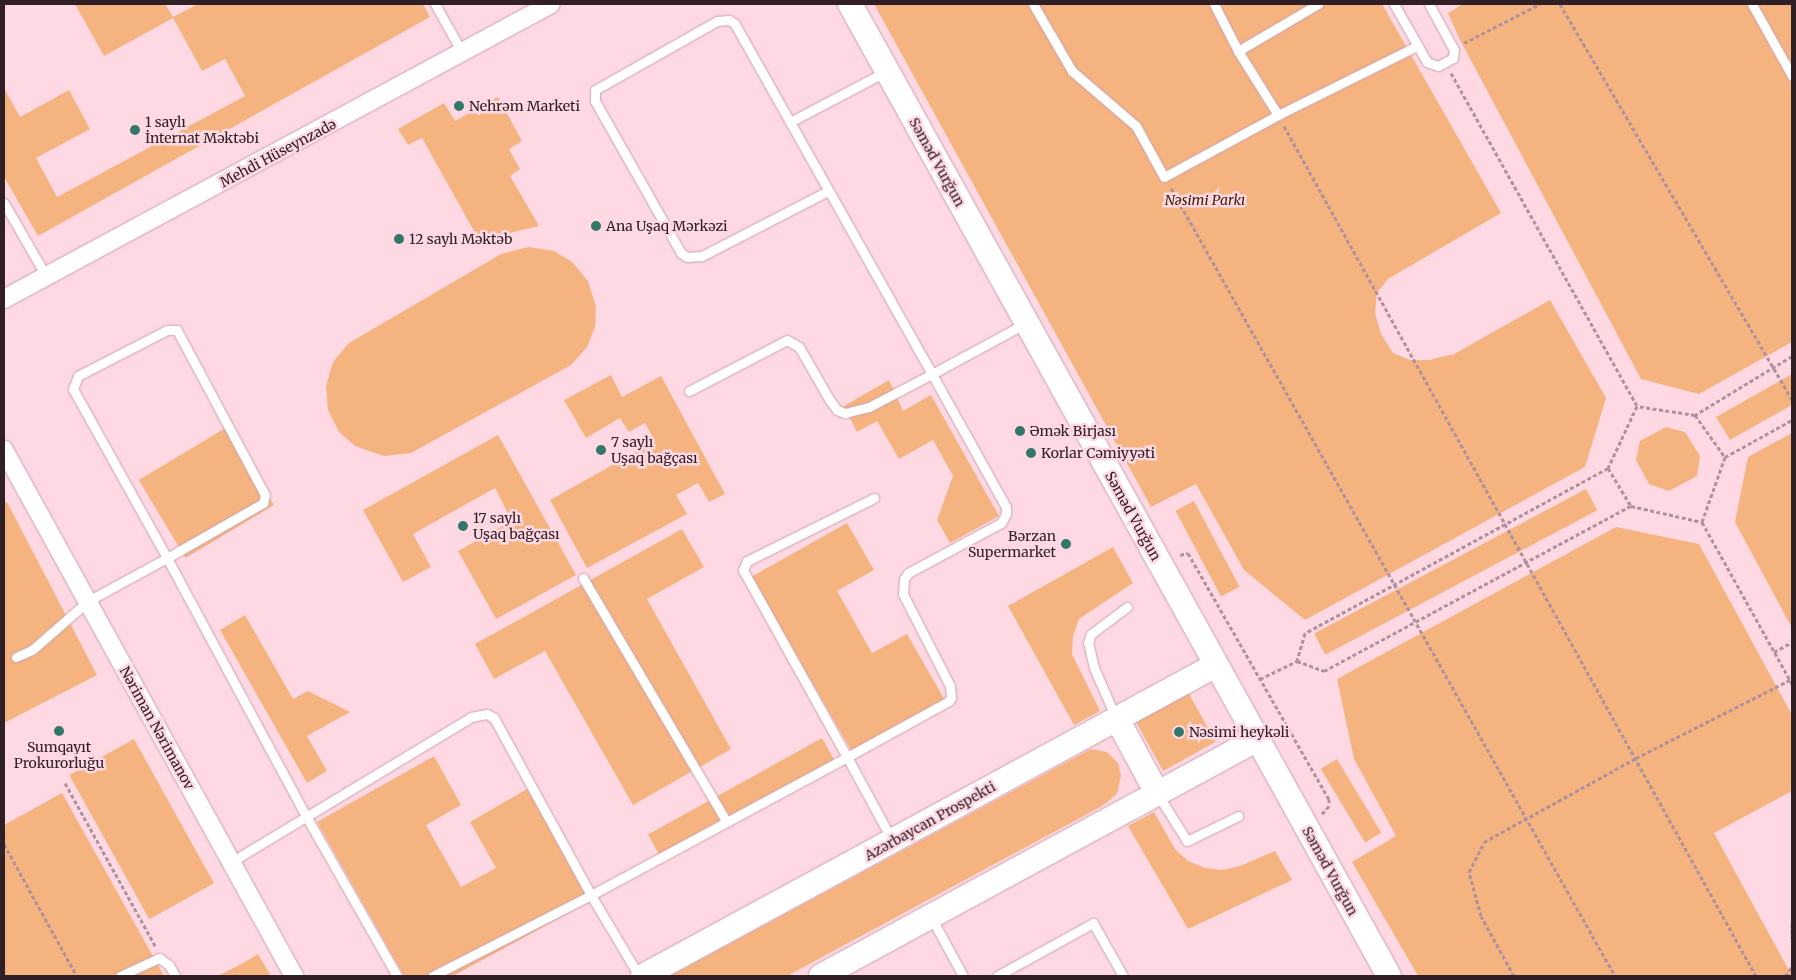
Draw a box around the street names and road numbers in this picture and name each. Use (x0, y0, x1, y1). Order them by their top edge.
street label: Mehdi Hüseynzadə (217, 115, 339, 191)
street label: Səməd Vurğun (906, 115, 968, 209)
street label: Səməd Vurğun (1102, 469, 1164, 563)
street label: Nəriman Nərimanov (116, 664, 198, 792)
street label: Azərbaycan Prospekti (862, 778, 998, 864)
street label: Səməd Vurğun (1299, 824, 1361, 918)

